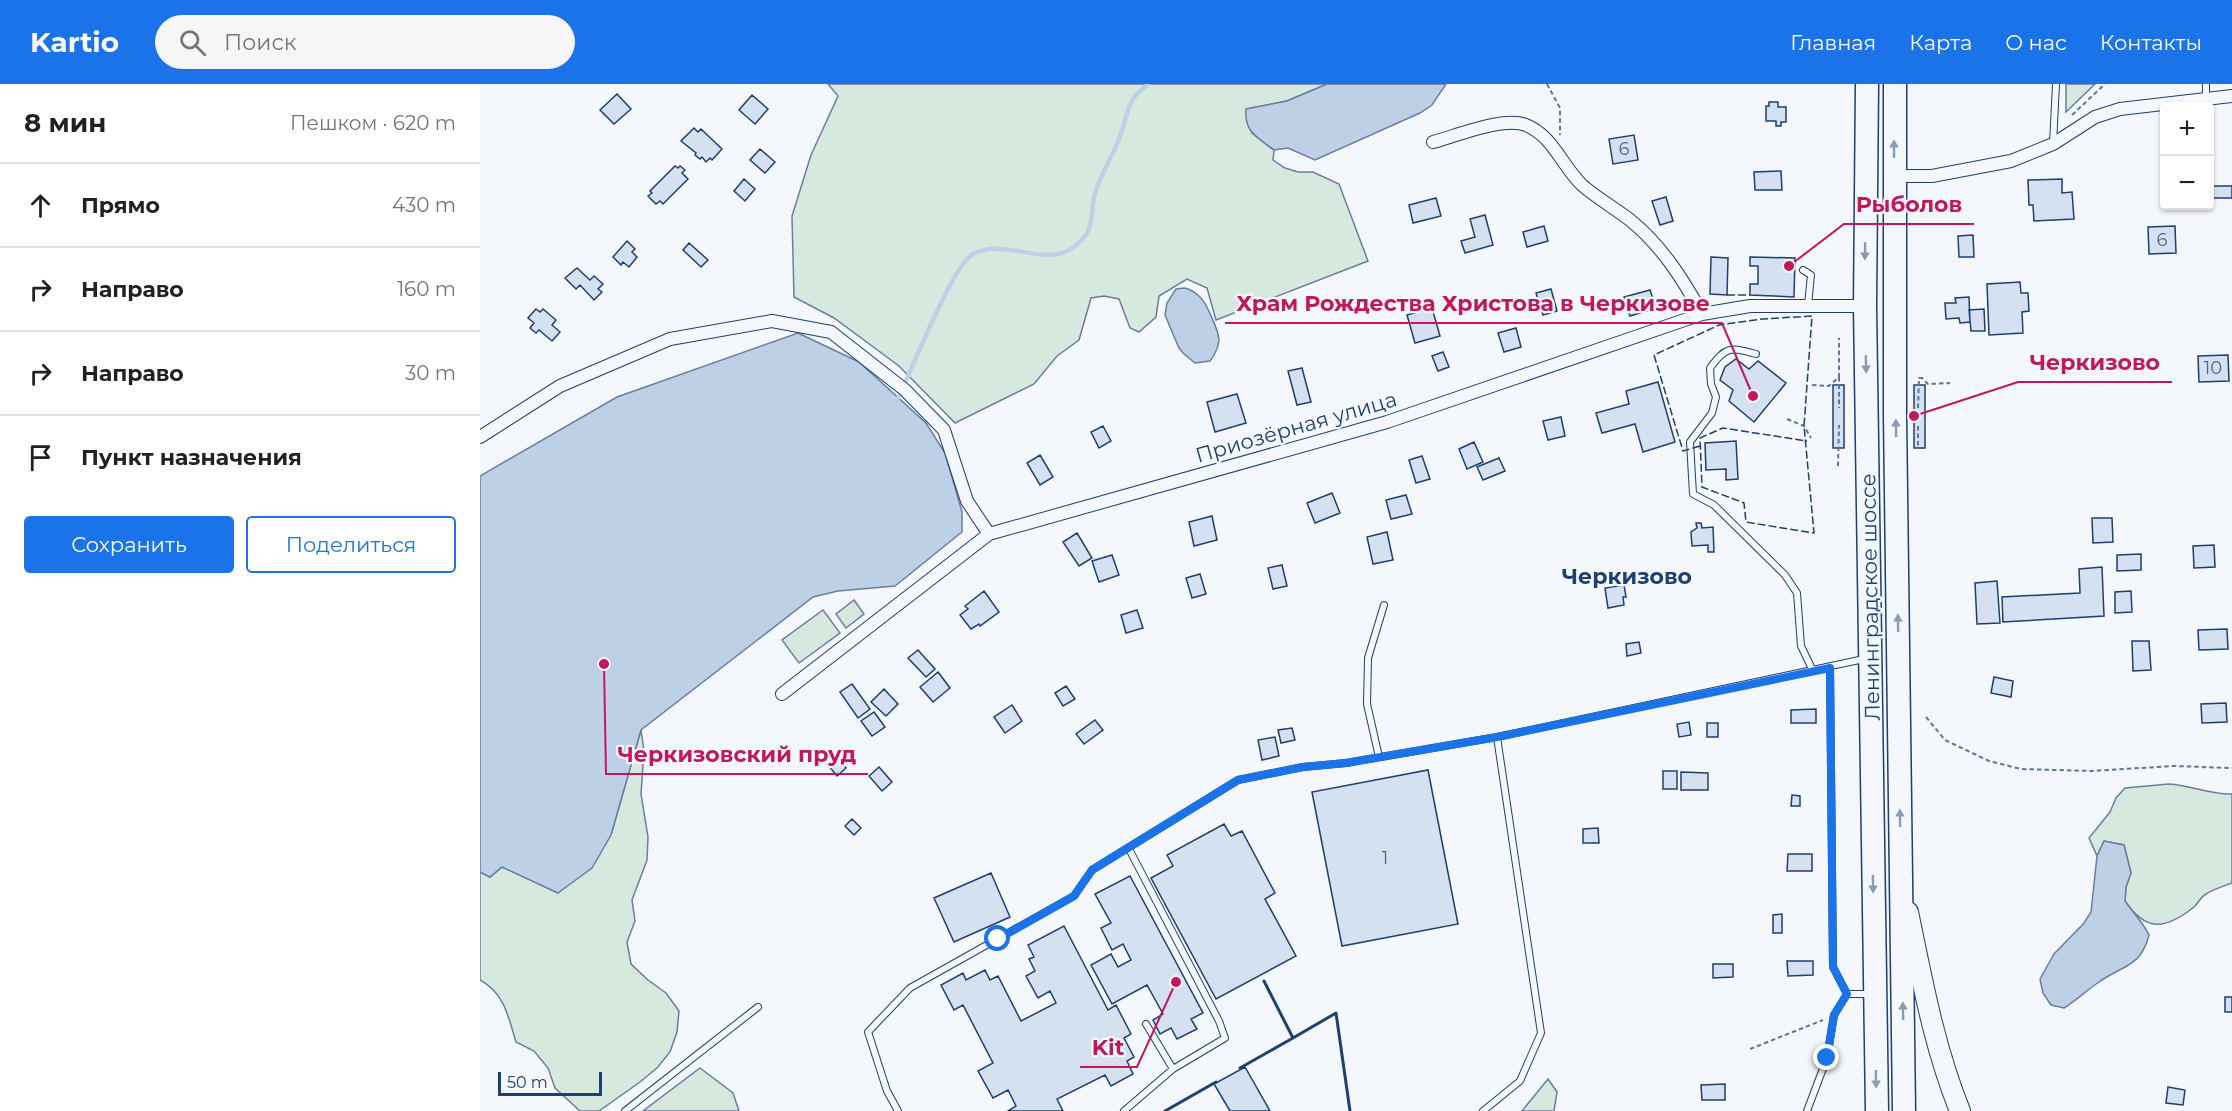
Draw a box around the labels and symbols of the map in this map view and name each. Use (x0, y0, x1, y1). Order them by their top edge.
house number: 6 (1619, 138, 1630, 160)
one-way arrow (1889, 140, 1899, 159)
callout: Рыболов (1844, 184, 1974, 224)
text: Рыболов (1856, 191, 1962, 218)
house number: 6 (2157, 229, 2168, 251)
one-way arrow (1860, 241, 1870, 260)
callout: Храм Рождества Христова в Черкизове (1225, 283, 1722, 323)
text: Храм Рождества Христова в Черкизове (1236, 290, 1710, 317)
callout: Черкизово (2018, 342, 2172, 382)
text: Черкизово (2030, 349, 2160, 376)
one-way arrow (1861, 355, 1871, 374)
house number: 10 (2204, 357, 2222, 379)
street label: Приозёрная улица (1192, 386, 1400, 468)
one-way arrow (1891, 419, 1900, 438)
street label: Ленинградское шоссе (1855, 473, 1885, 721)
district label: Черкизово (1562, 563, 1692, 590)
one-way arrow (1893, 614, 1903, 633)
callout: Черкизовский пруд (606, 734, 868, 774)
text: Черкизовский пруд (618, 741, 856, 768)
one-way arrow (1895, 809, 1905, 828)
house number: 1 (1382, 847, 1388, 869)
one-way arrow (1868, 875, 1878, 894)
route start (984, 925, 1010, 951)
one-way arrow (1898, 1001, 1908, 1020)
callout: Kit (1080, 1027, 1137, 1067)
text: Kit (1092, 1034, 1125, 1061)
route end (1813, 1044, 1839, 1070)
scale bar (498, 1069, 602, 1096)
one-way arrow (1871, 1070, 1881, 1089)

